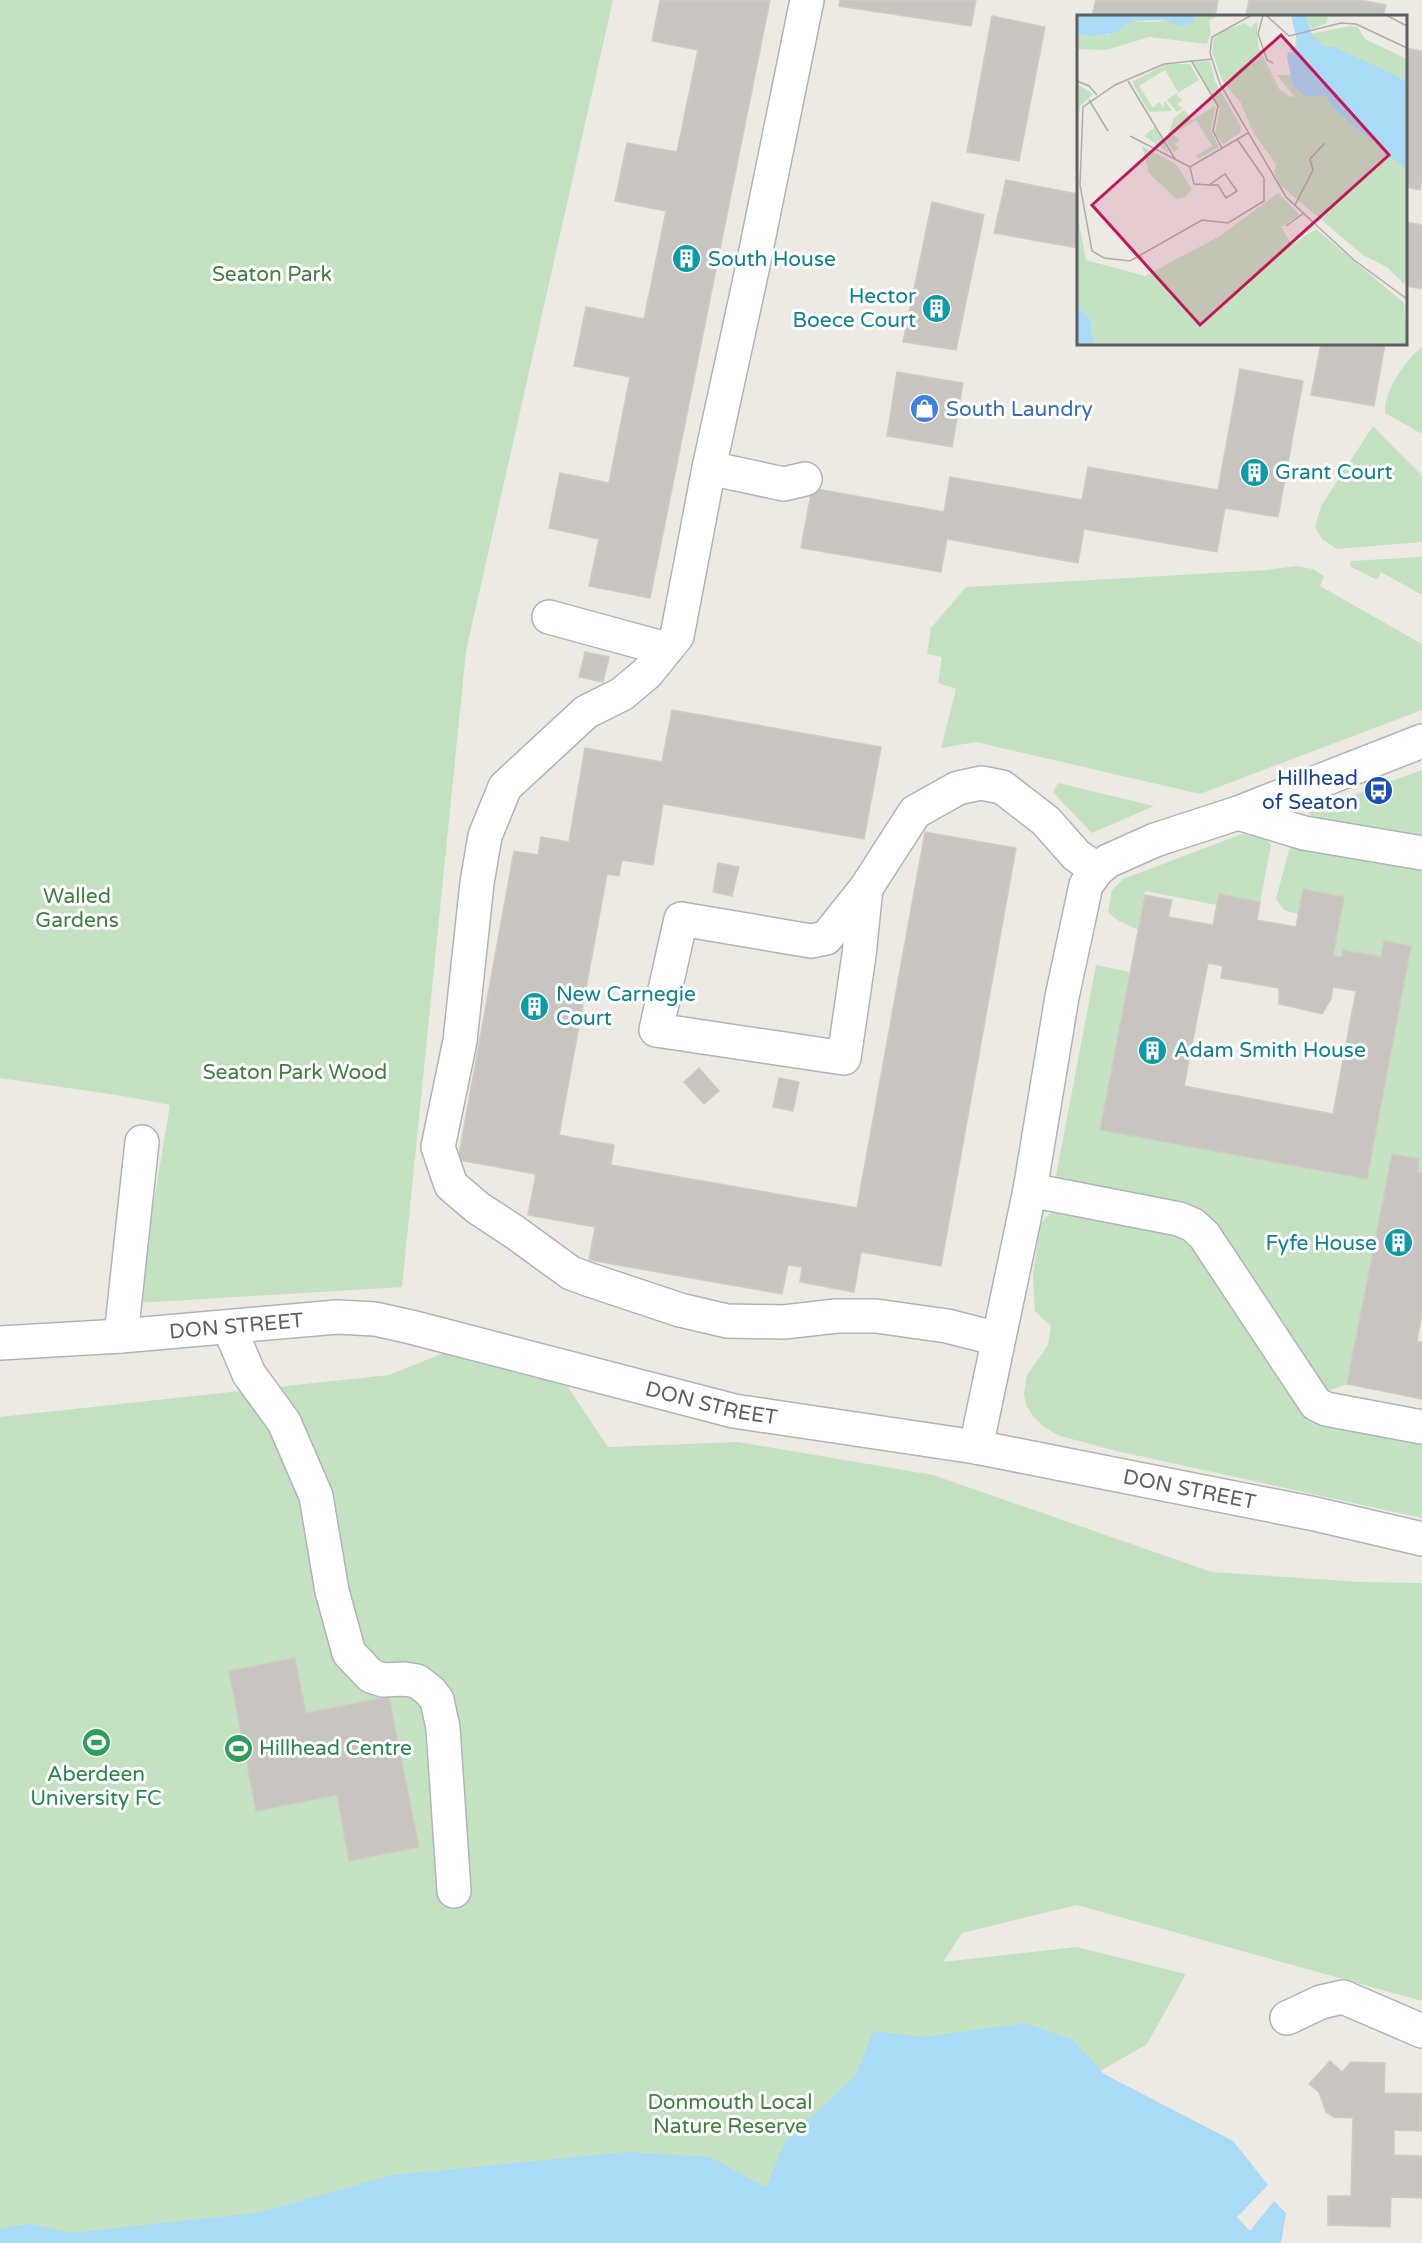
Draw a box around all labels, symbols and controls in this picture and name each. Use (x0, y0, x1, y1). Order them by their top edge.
inset map (1077, 15, 1407, 345)
building icon: South House (671, 243, 703, 275)
place label: South House (708, 247, 836, 272)
park label: Seaton Park (212, 262, 332, 287)
place label: Hector Boece Court (793, 284, 916, 333)
building icon: Hector Boece Court (921, 292, 953, 324)
shop icon: South Laundry (909, 393, 941, 425)
place label: South Laundry (946, 397, 1093, 422)
building icon: Grant Court (1238, 456, 1270, 488)
place label: Grant Court (1275, 460, 1393, 485)
place label: Hillhead of Seaton (1262, 766, 1358, 815)
bus stop icon: Hillhead of Seaton (1363, 774, 1395, 806)
park label: Walled Gardens (35, 884, 119, 933)
place label: New Carnegie Court (556, 982, 696, 1031)
building icon: New Carnegie Court (519, 990, 551, 1022)
building icon: Adam Smith House (1137, 1034, 1169, 1066)
place label: Adam Smith House (1174, 1038, 1366, 1063)
park label: Seaton Park Wood (203, 1060, 387, 1085)
building icon: Fyfe House (1382, 1227, 1414, 1259)
place label: Fyfe House (1265, 1231, 1377, 1256)
street label: DON STREET (168, 1308, 305, 1345)
street label: DON STREET (643, 1376, 779, 1430)
street label: DON STREET (1121, 1464, 1258, 1515)
sports icon: Aberdeen University FC (80, 1727, 112, 1759)
sports icon: Hillhead Centre (222, 1732, 254, 1764)
place label: Hillhead Centre (259, 1736, 412, 1761)
place label: Aberdeen University FC (30, 1762, 162, 1811)
park label: Donmouth Local Nature Reserve (647, 2090, 813, 2139)

